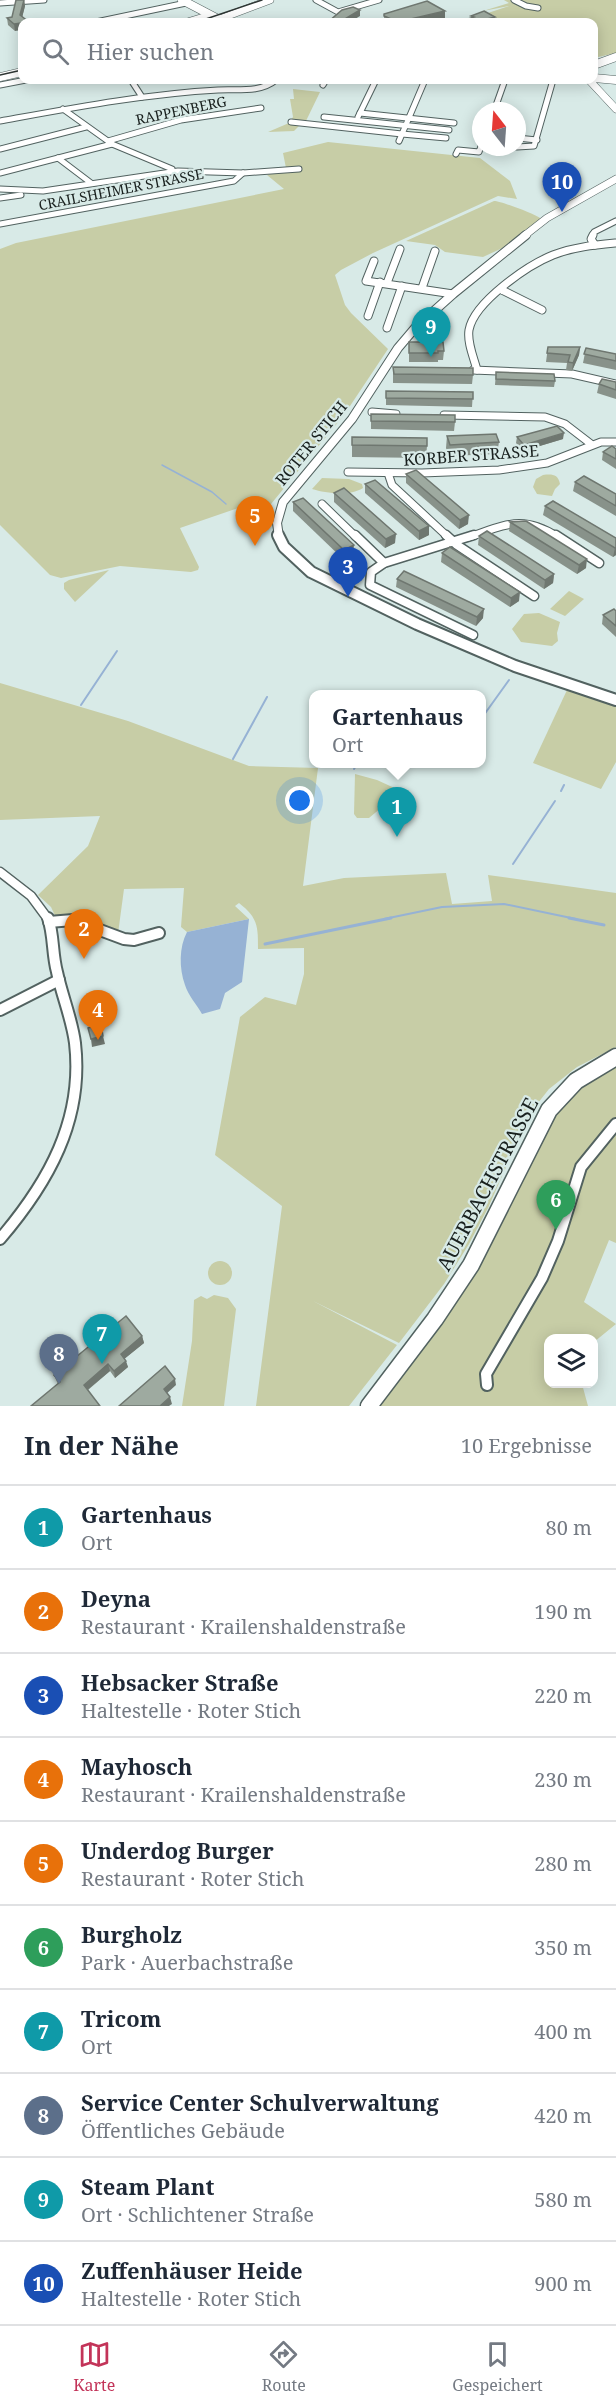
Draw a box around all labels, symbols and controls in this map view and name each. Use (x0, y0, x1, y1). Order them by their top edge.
search box (18, 18, 598, 84)
icon: search (39, 35, 72, 68)
text: Hier suchen (87, 36, 214, 66)
street label: RAPPENBERG (134, 91, 228, 129)
north arrow (472, 102, 526, 156)
pin: 10 (542, 162, 582, 212)
street label: CRAILSHEIMER STRASSE (37, 164, 205, 214)
pin: 9 (412, 308, 450, 357)
street label: ROTER STICH (270, 396, 352, 490)
street label: KORBER STRASSE (403, 439, 539, 471)
pin: 5 (236, 496, 274, 546)
pin: 3 (328, 548, 368, 597)
popup (309, 690, 486, 768)
text: Gartenhaus (332, 701, 463, 731)
text: Ort (332, 731, 363, 758)
your location (285, 786, 314, 815)
pin: 1 (378, 788, 416, 837)
pin: 2 (64, 910, 104, 959)
pin: 4 (78, 990, 118, 1040)
street label: AUERBACHSTRASSE (430, 1093, 544, 1275)
pin: 6 (536, 1180, 576, 1230)
pin: 7 (82, 1314, 122, 1364)
pin: 8 (40, 1334, 78, 1384)
map controls (544, 1334, 598, 1388)
button: layers (544, 1334, 598, 1388)
text: In der Nähe (24, 1427, 179, 1463)
text: 10 Ergebnisse (461, 1432, 592, 1459)
text: Gartenhaus (81, 1499, 212, 1529)
text: 1 (38, 1514, 49, 1541)
text: 80 m (546, 1514, 592, 1541)
text: Ort (81, 1529, 112, 1556)
text: Deyna (81, 1583, 151, 1613)
text: 2 (38, 1598, 49, 1625)
text: 190 m (534, 1598, 592, 1625)
text: Restaurant · Krailenshaldenstraße (81, 1613, 406, 1640)
text: Hebsacker Straße (81, 1667, 279, 1697)
text: 3 (38, 1682, 49, 1709)
text: 220 m (534, 1682, 592, 1709)
text: Haltestelle · Roter Stich (81, 1697, 301, 1724)
text: Mayhosch (81, 1751, 192, 1781)
text: 4 (38, 1766, 49, 1793)
text: 230 m (534, 1766, 592, 1793)
text: Restaurant · Krailenshaldenstraße (81, 1781, 406, 1808)
text: Underdog Burger (81, 1835, 274, 1865)
text: 5 (38, 1850, 49, 1877)
text: 280 m (534, 1850, 592, 1877)
text: Restaurant · Roter Stich (81, 1865, 304, 1892)
text: Burgholz (81, 1919, 182, 1949)
text: 6 (38, 1934, 49, 1961)
text: 350 m (534, 1934, 592, 1961)
text: Park · Auerbachstraße (81, 1949, 293, 1976)
text: Tricom (81, 2003, 161, 2033)
text: 7 (38, 2018, 49, 2045)
text: 400 m (534, 2018, 592, 2045)
text: Ort (81, 2033, 112, 2060)
text: Service Center Schulverwaltung (81, 2087, 439, 2117)
text: 8 (38, 2102, 49, 2129)
text: 420 m (534, 2102, 592, 2129)
text: Öffentliches Gebäude (81, 2117, 285, 2144)
text: Steam Plant (81, 2171, 214, 2201)
text: 9 (38, 2186, 49, 2213)
text: 580 m (534, 2186, 592, 2213)
text: Ort · Schlichtener Straße (81, 2201, 314, 2228)
text: Zuffenhäuser Heide (81, 2255, 303, 2285)
text: 10 (32, 2270, 55, 2297)
text: 900 m (534, 2270, 592, 2297)
text: Haltestelle · Roter Stich (81, 2285, 301, 2312)
tab: Karte (73, 2338, 115, 2396)
tab: Route (262, 2338, 306, 2396)
tab: Gespeichert (452, 2338, 543, 2396)

